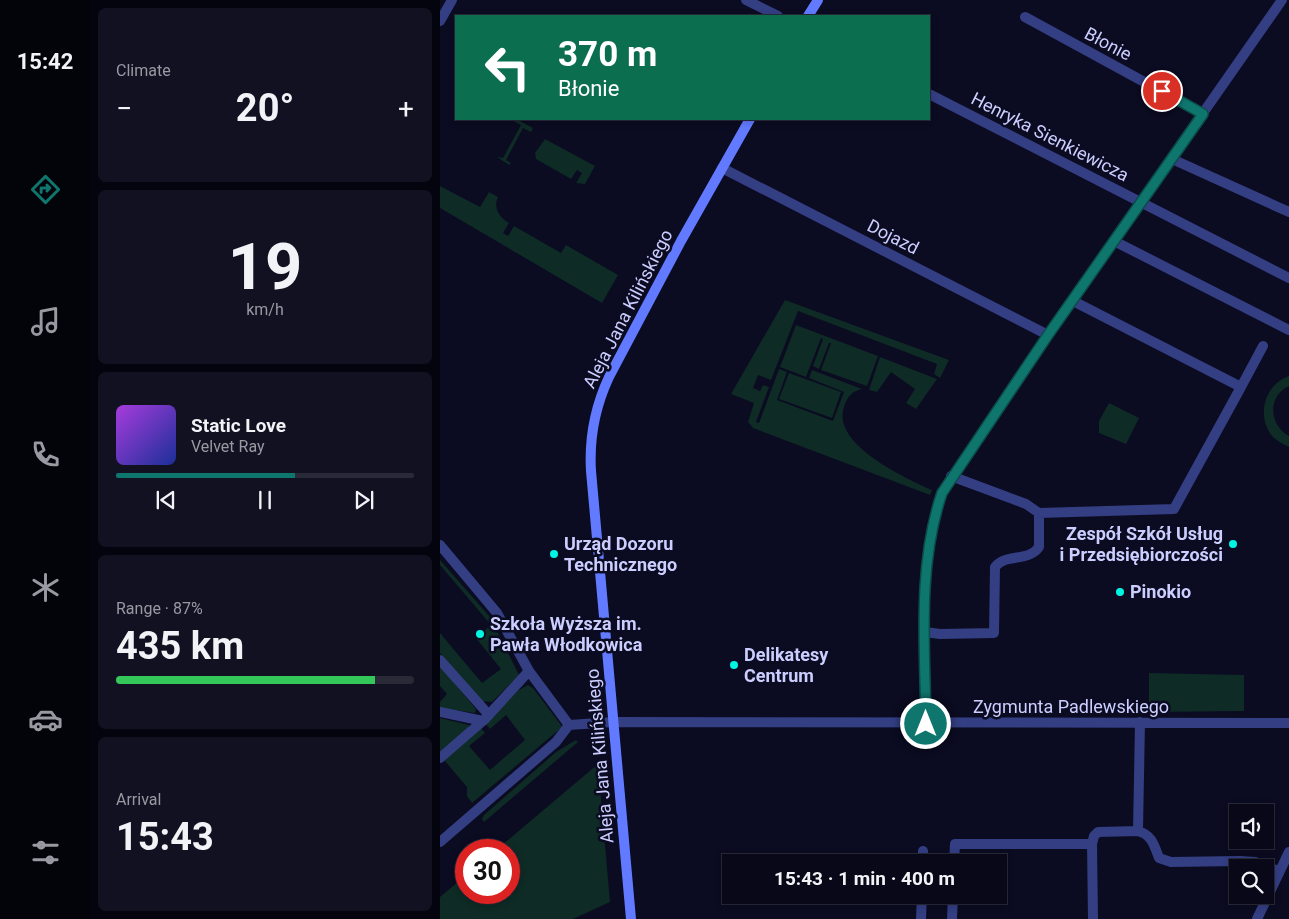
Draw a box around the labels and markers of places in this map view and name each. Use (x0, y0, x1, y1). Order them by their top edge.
pin (1141, 70, 1183, 112)
place label: Zespół Szkół Usług i Przedsiębiorczości (1060, 523, 1223, 565)
place label: Urząd Dozoru Technicznego (564, 533, 677, 575)
marker: Zespół Szkół Usług i Przedsiębiorczości (1227, 538, 1239, 550)
marker: Urząd Dozoru Technicznego (548, 548, 560, 560)
place label: Pinokio (1130, 581, 1191, 602)
marker: Pinokio (1114, 586, 1126, 598)
place label: Szkoła Wyższa im. Pawła Włodkowica (490, 613, 643, 655)
marker: Szkoła Wyższa im. Pawła Włodkowica (474, 628, 486, 640)
place label: Delikatesy Centrum (744, 644, 829, 686)
marker: Delikatesy Centrum (728, 659, 740, 671)

